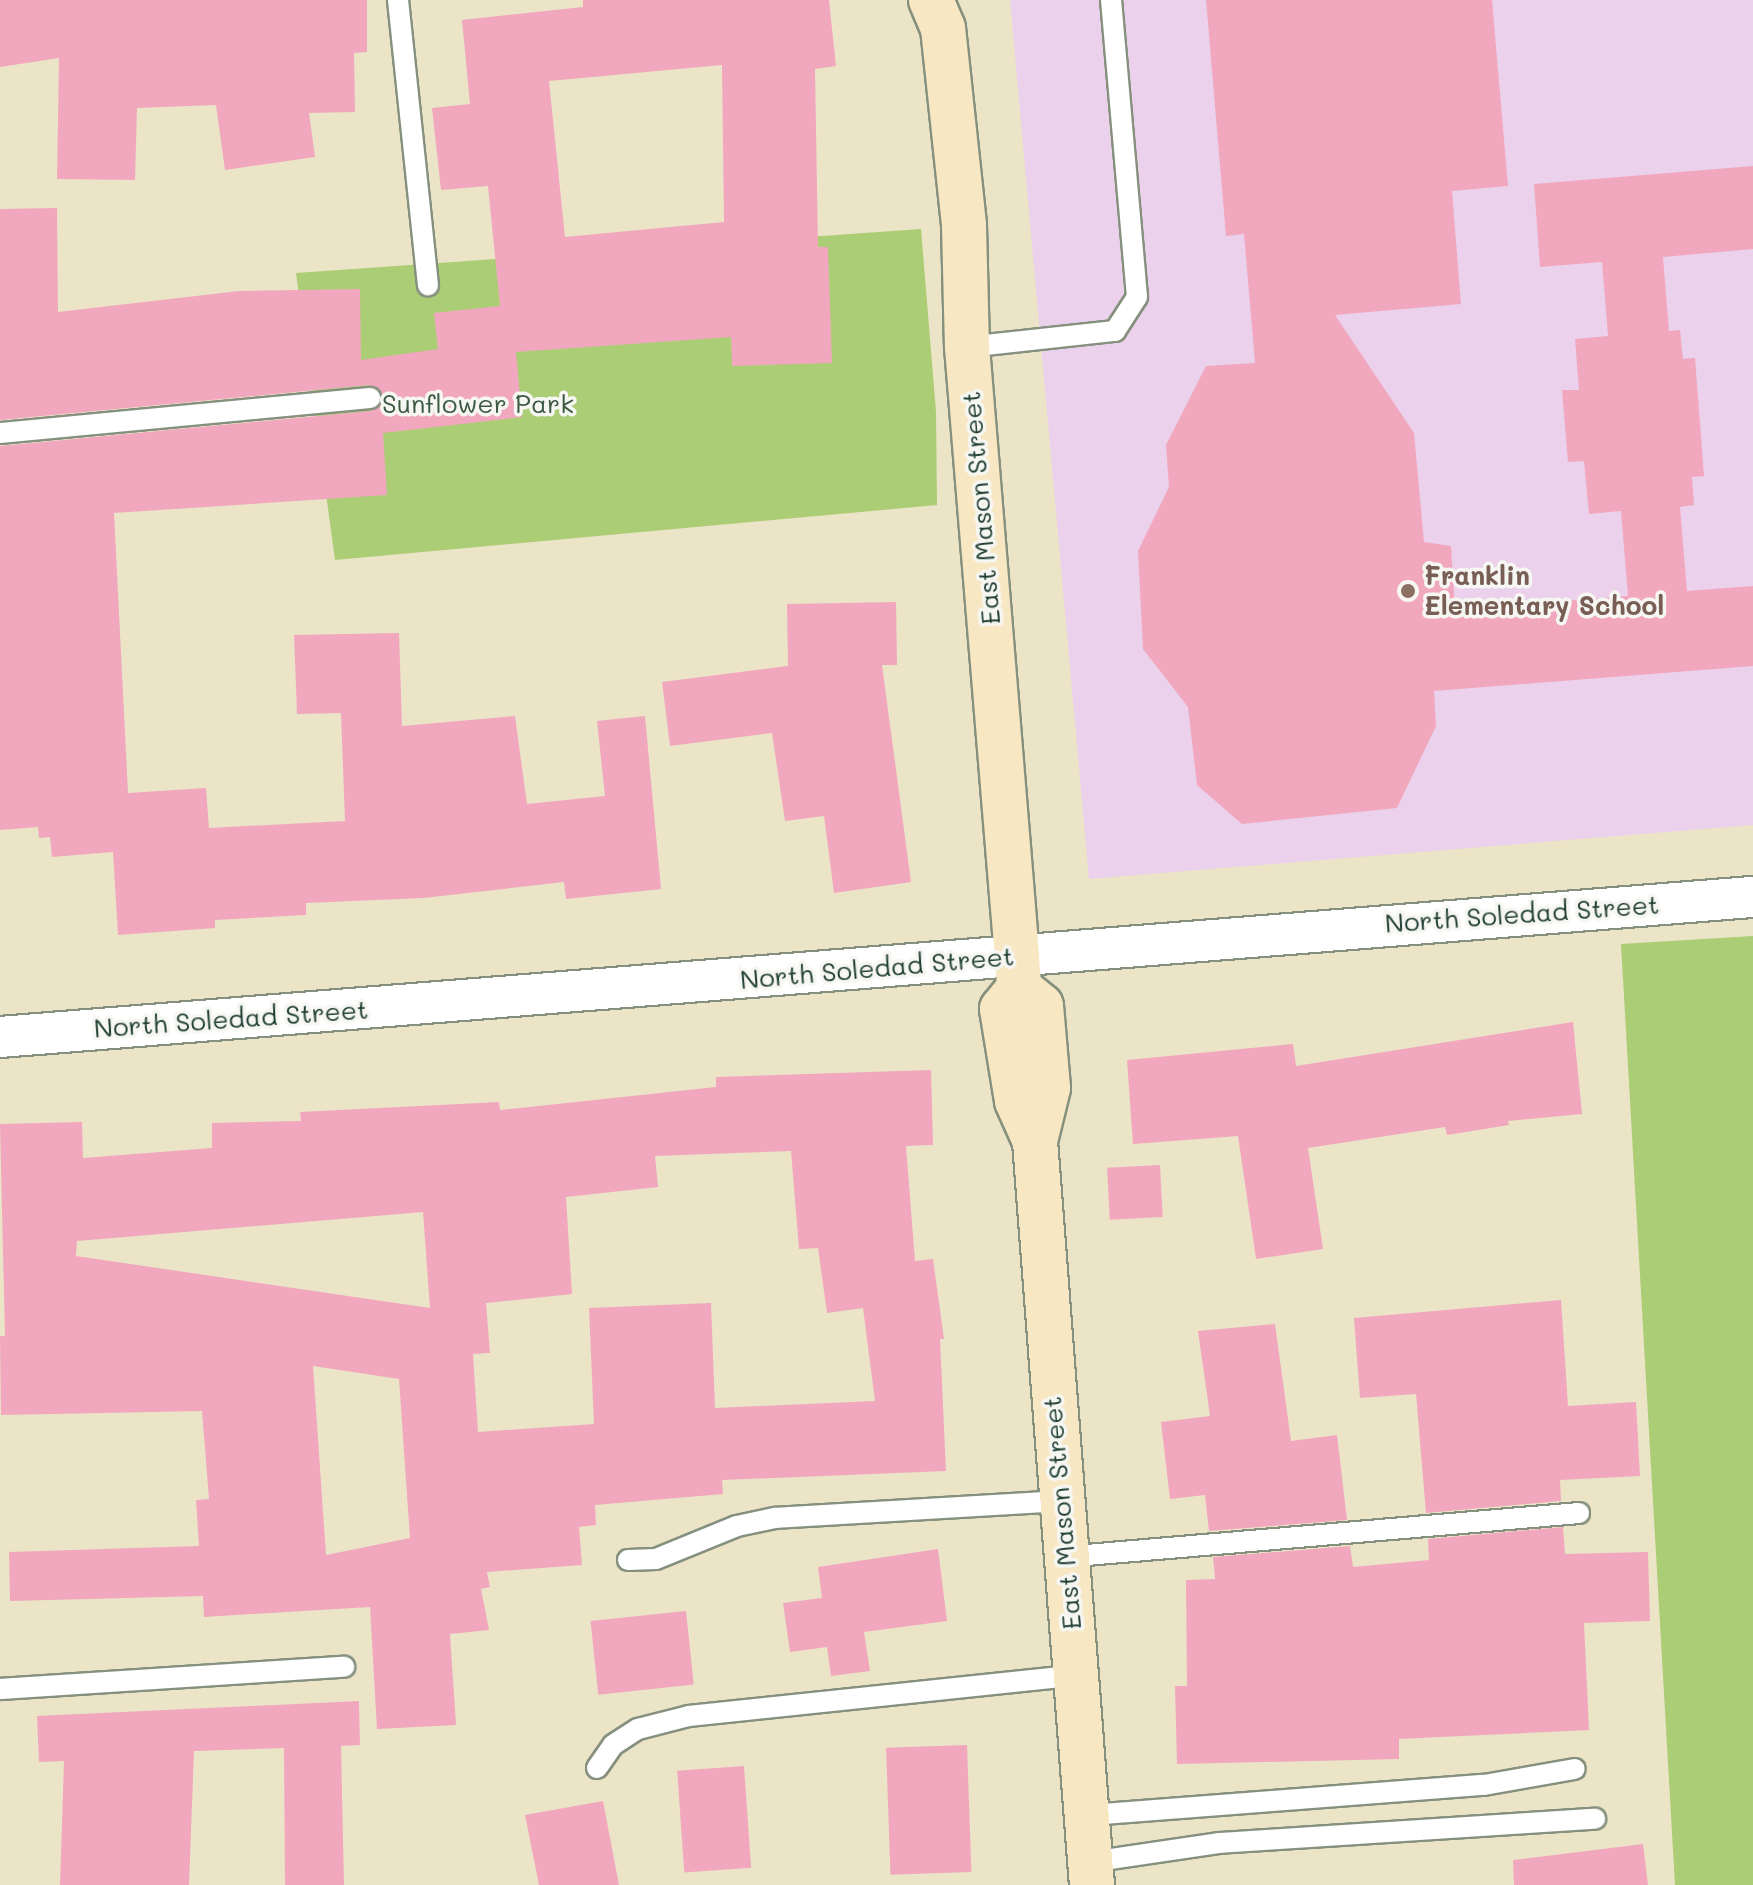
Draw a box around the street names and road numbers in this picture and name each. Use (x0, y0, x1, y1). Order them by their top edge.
street label: East Mason Street (955, 390, 1007, 626)
street label: North Soledad Street (1384, 889, 1660, 939)
street label: North Soledad Street (739, 940, 1015, 996)
street label: North Soledad Street (93, 994, 369, 1044)
street label: East Mason Street (1036, 1395, 1088, 1631)

